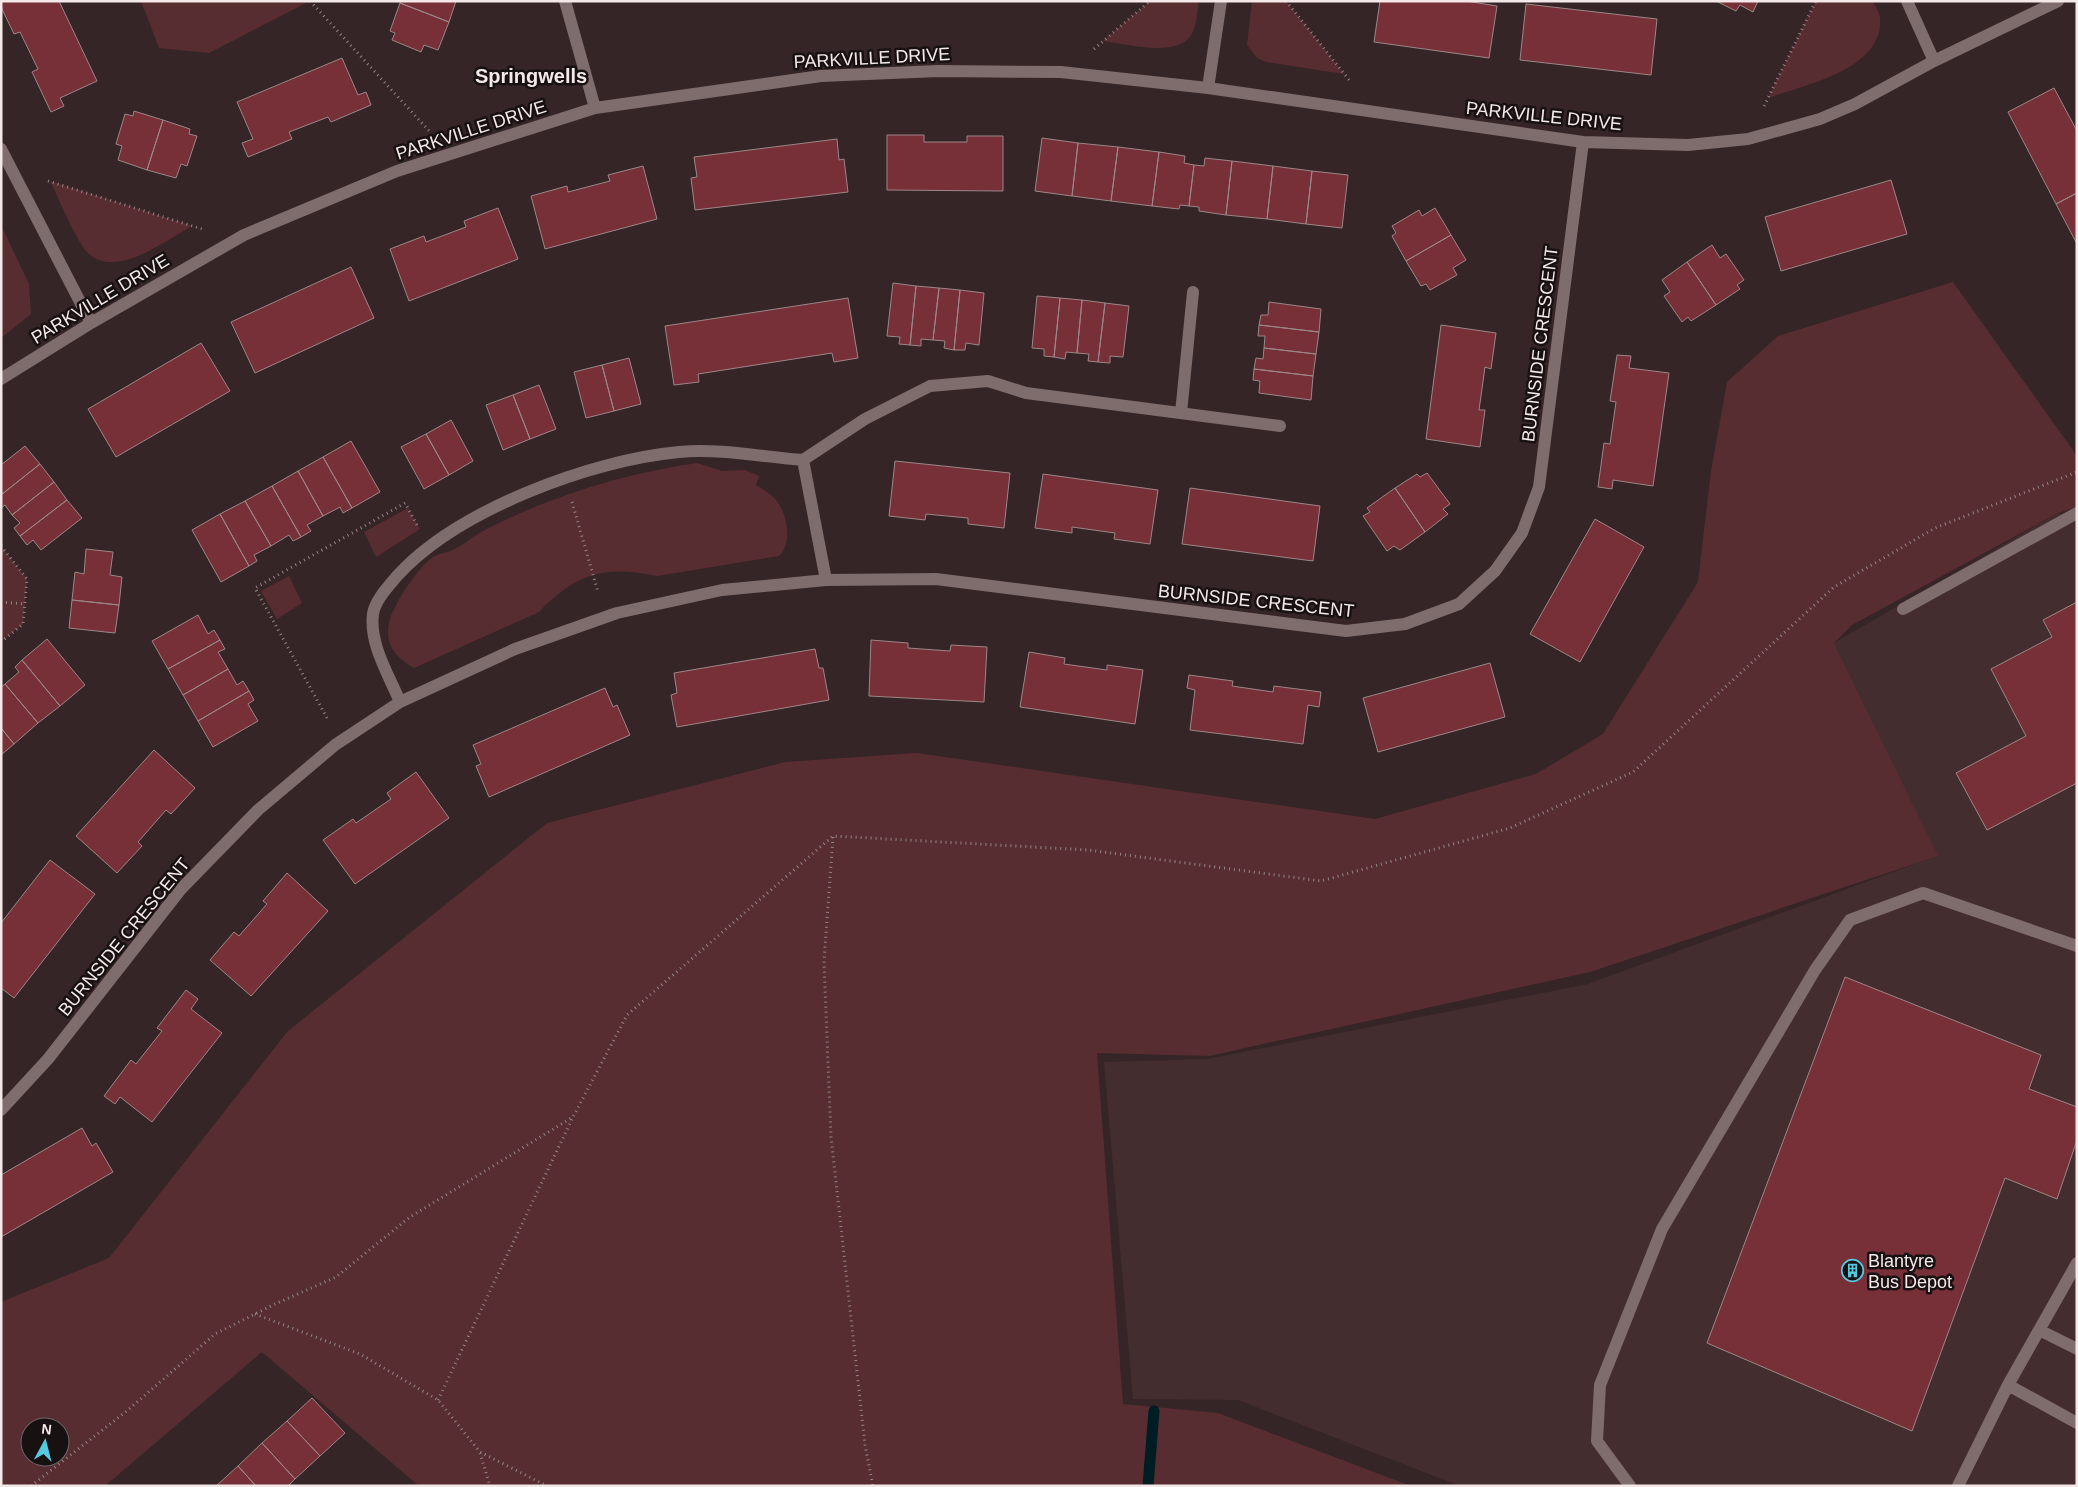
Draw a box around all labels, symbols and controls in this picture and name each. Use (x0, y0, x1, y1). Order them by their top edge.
street label: PARKVILLE DRIVE (793, 44, 951, 72)
district label: Springwells (475, 65, 587, 87)
street label: PARKVILLE DRIVE (393, 96, 549, 164)
street label: PARKVILLE DRIVE (1465, 98, 1623, 134)
street label: BURNSIDE CRESCENT (1518, 245, 1562, 443)
street label: PARKVILLE DRIVE (28, 250, 172, 348)
street label: BURNSIDE CRESCENT (1157, 581, 1355, 621)
street label: BURNSIDE CRESCENT (54, 854, 194, 1020)
place label: Blantyre Bus Depot (1868, 1251, 1952, 1292)
building icon: Blantyre Bus Depot (1840, 1259, 1864, 1283)
north arrow (20, 1417, 70, 1467)
text: N (41, 1421, 53, 1438)

